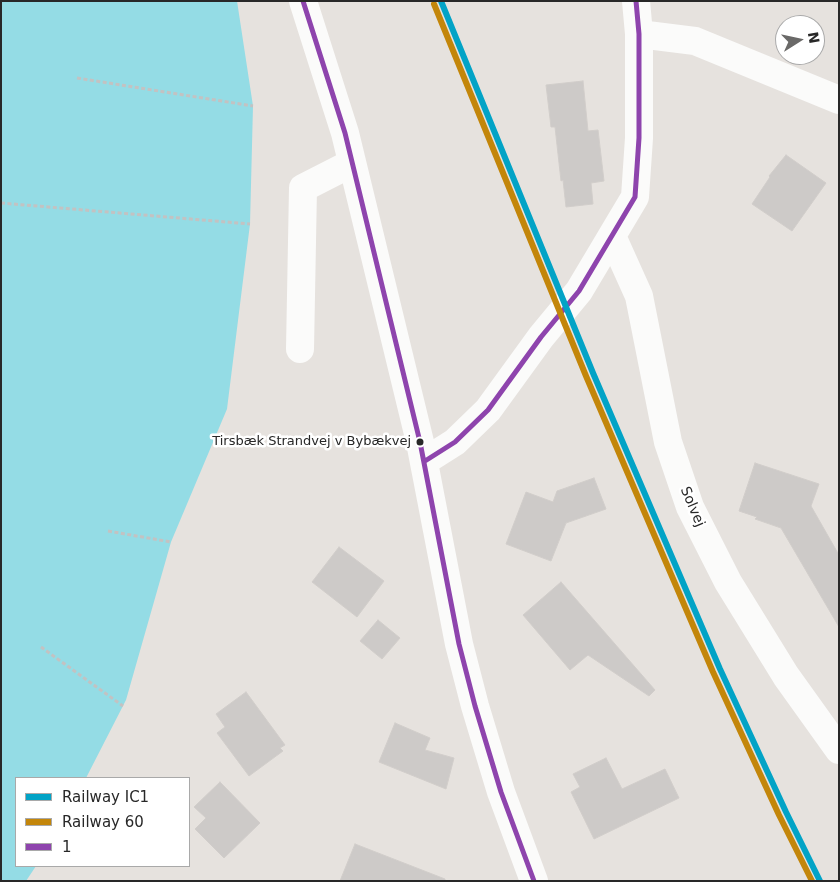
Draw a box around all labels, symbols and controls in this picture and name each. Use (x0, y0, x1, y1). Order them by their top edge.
north arrow (775, 15, 825, 65)
text: N (805, 30, 823, 45)
place label: Tirsbæk Strandvej v Bybækvej (212, 434, 411, 450)
marker: Tirsbæk Strandvej v Bybækvej (415, 437, 425, 447)
street label: Solvej (676, 484, 708, 530)
legend (15, 777, 190, 867)
text: Railway IC1 (62, 788, 149, 806)
text: Railway 60 (62, 813, 144, 831)
text: 1 (62, 838, 72, 856)

